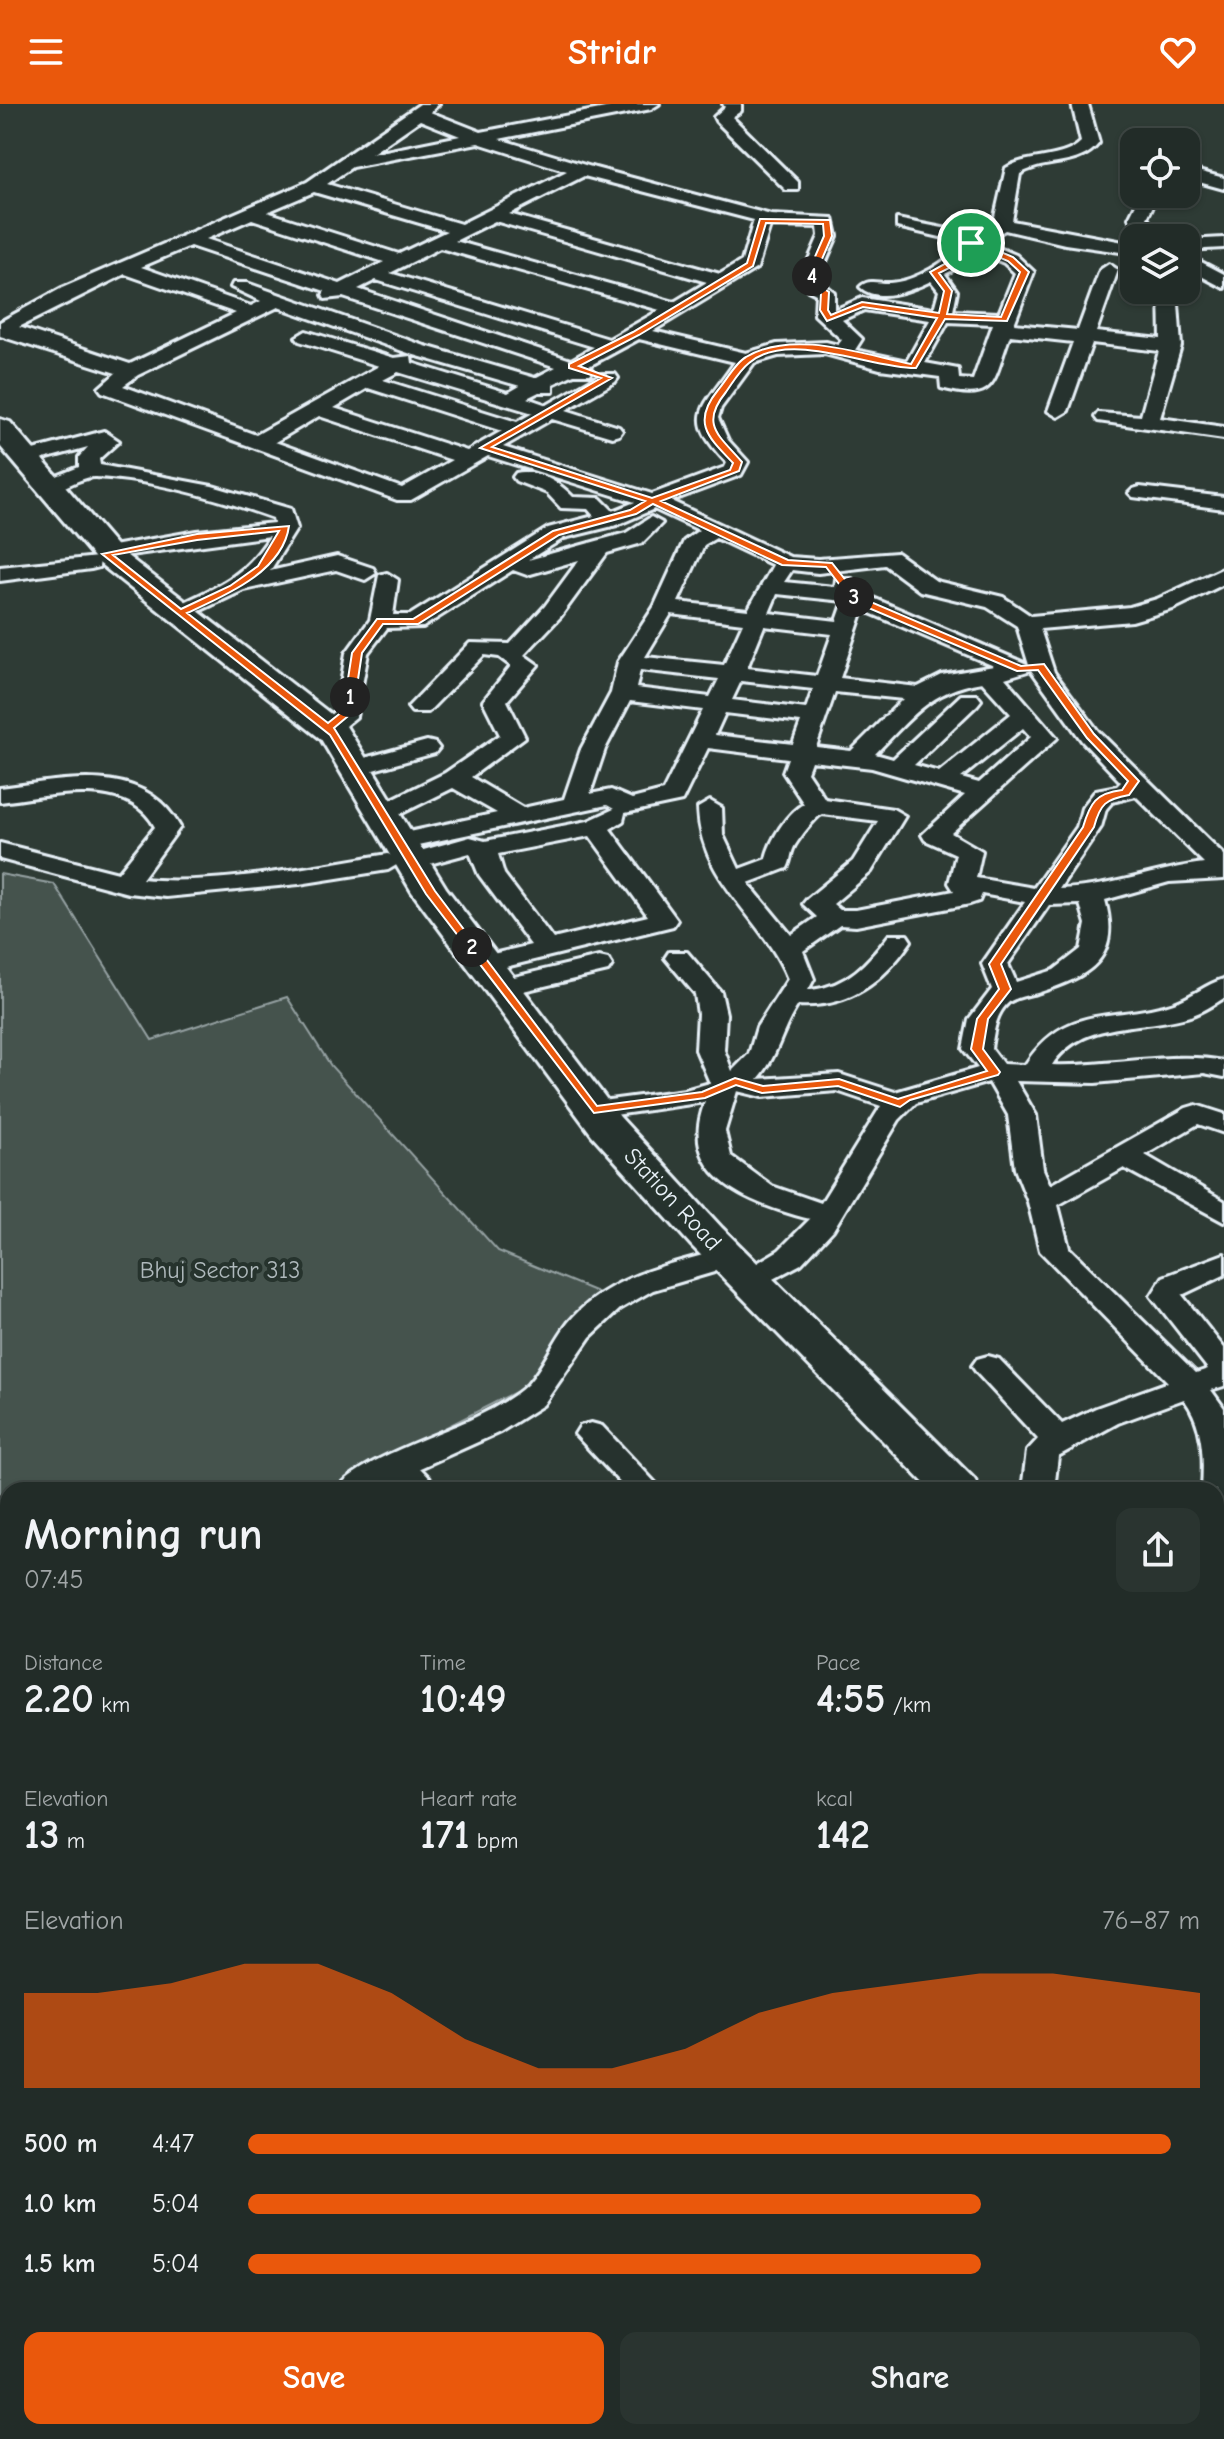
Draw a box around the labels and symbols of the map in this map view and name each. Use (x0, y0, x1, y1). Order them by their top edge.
pin (937, 209, 1005, 277)
pin: 4 (792, 256, 832, 296)
pin: 3 (834, 577, 874, 617)
pin: 1 (330, 677, 370, 717)
pin: 2 (452, 927, 492, 967)
street label: Station Road (618, 1142, 728, 1256)
park label: Bhuj Sector 313 (140, 1256, 300, 1284)

